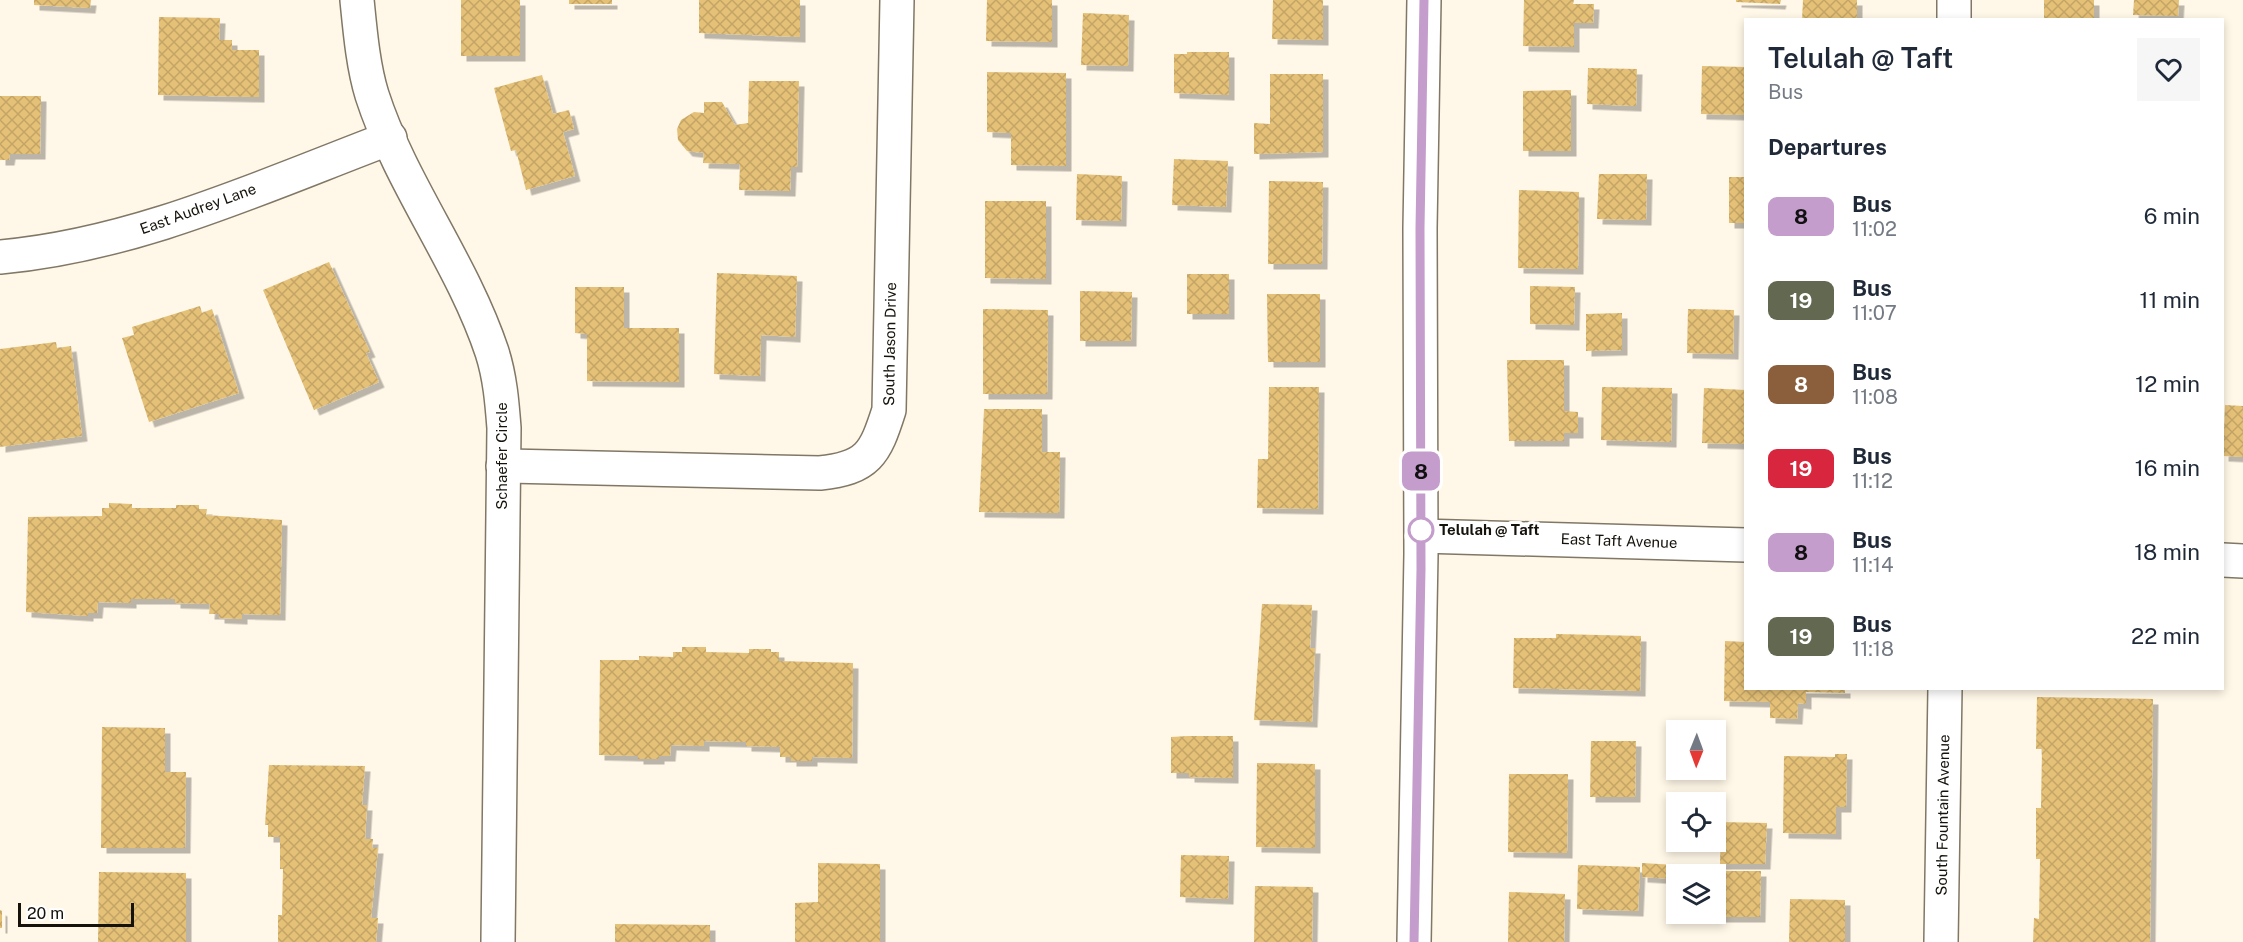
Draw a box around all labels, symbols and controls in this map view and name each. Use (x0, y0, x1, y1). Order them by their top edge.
button: heart (2137, 38, 2200, 101)
text: Telulah @ Taft (1768, 41, 1953, 74)
text: Bus (1768, 80, 1803, 104)
text: Departures (1768, 134, 1887, 160)
street label: East Audrey Lane (137, 180, 258, 237)
text: Bus (1852, 191, 1892, 217)
text: 6 min (2144, 203, 2200, 229)
text: 8 (1794, 204, 1808, 229)
text: 11:02 (1852, 217, 1897, 241)
text: Bus (1852, 275, 1892, 301)
street label: South Jason Drive (880, 282, 899, 406)
text: 11 min (2139, 287, 2200, 313)
text: 19 (1790, 288, 1812, 313)
text: 11:07 (1852, 301, 1897, 325)
text: Bus (1852, 359, 1892, 385)
text: 12 min (2135, 371, 2200, 397)
text: 8 (1794, 372, 1808, 397)
text: 11:08 (1852, 385, 1898, 409)
street label: Schaefer Circle (493, 402, 510, 510)
text: Bus (1852, 443, 1892, 469)
line badge: 8 (1402, 452, 1440, 490)
text: 16 min (2135, 455, 2200, 481)
text: 19 (1790, 456, 1812, 481)
text: 8 (1414, 459, 1428, 484)
text: 11:12 (1852, 469, 1893, 493)
marker: Telulah @ Taft (1408, 517, 1434, 543)
place label: Telulah @ Taft (1439, 521, 1540, 538)
text: Bus (1852, 527, 1892, 553)
street label: East Taft Avenue (1560, 530, 1678, 551)
text: 18 min (2134, 539, 2200, 565)
text: 8 (1794, 540, 1808, 565)
text: 11:14 (1852, 553, 1894, 577)
text: Bus (1852, 611, 1892, 637)
text: 22 min (2131, 623, 2200, 649)
text: 19 (1790, 624, 1812, 649)
text: 11:18 (1852, 637, 1894, 661)
north arrow (1666, 720, 1726, 780)
map controls (1666, 720, 1726, 924)
street label: South Fountain Avenue (1933, 734, 1952, 896)
button: locate (1666, 792, 1726, 852)
button: layers (1666, 864, 1726, 924)
scale bar (18, 900, 134, 928)
text: 20 m (27, 904, 64, 923)

